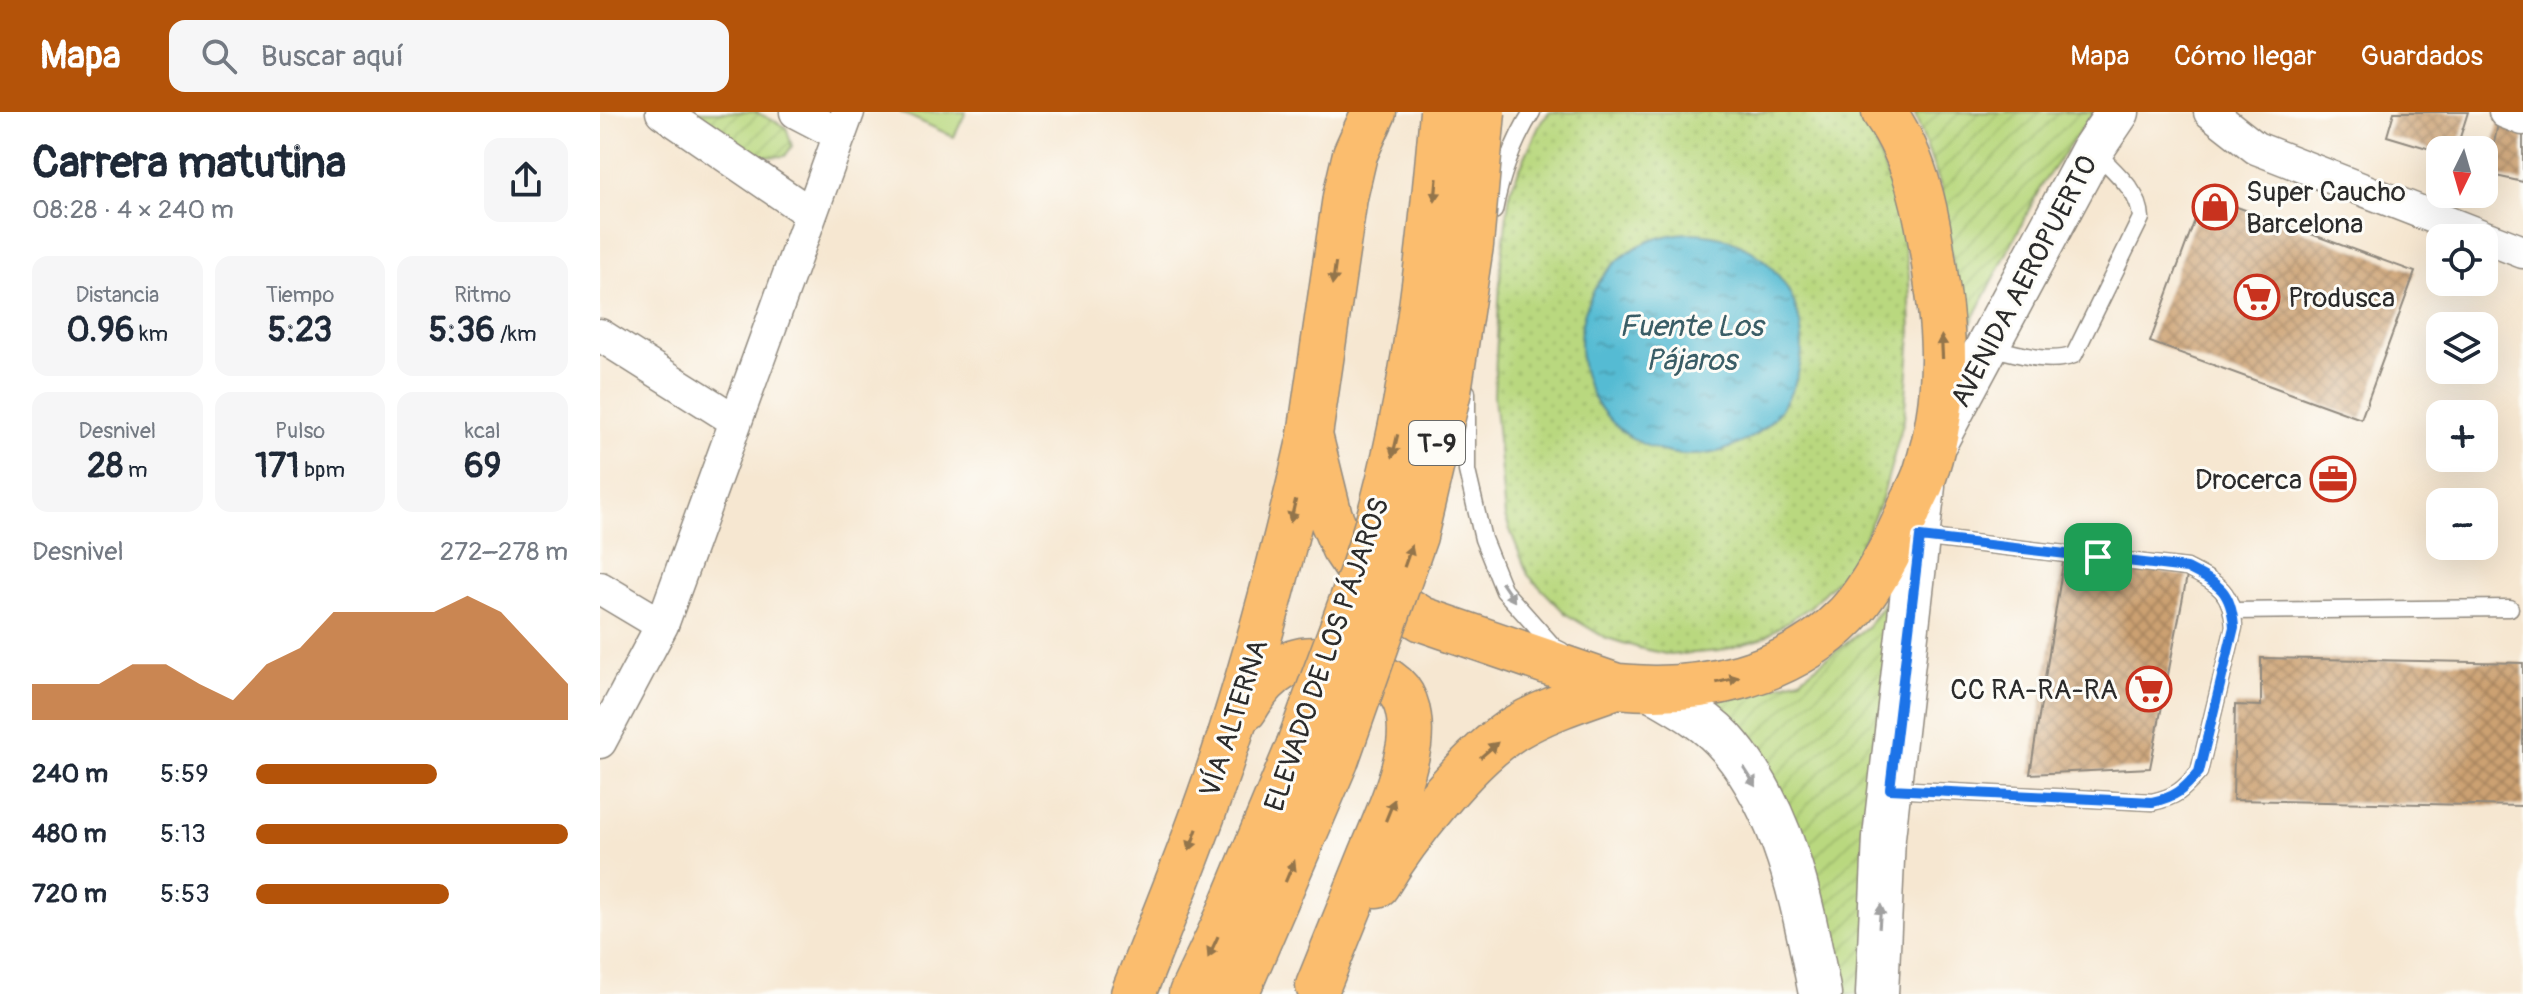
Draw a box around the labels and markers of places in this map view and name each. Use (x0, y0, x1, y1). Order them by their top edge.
place label: Super Caucho Barcelona (2246, 175, 2406, 242)
shop icon: Super Caucho Barcelona (2191, 183, 2239, 231)
supermarket icon: Produsca (2233, 273, 2281, 321)
place label: Produsca (2288, 281, 2395, 316)
office icon: Drocerca (2309, 455, 2357, 503)
place label: Drocerca (2195, 463, 2302, 498)
pin (2064, 523, 2132, 591)
supermarket icon: CC RA-RA-RA (2125, 665, 2173, 713)
place label: CC RA-RA-RA (1950, 673, 2118, 708)

